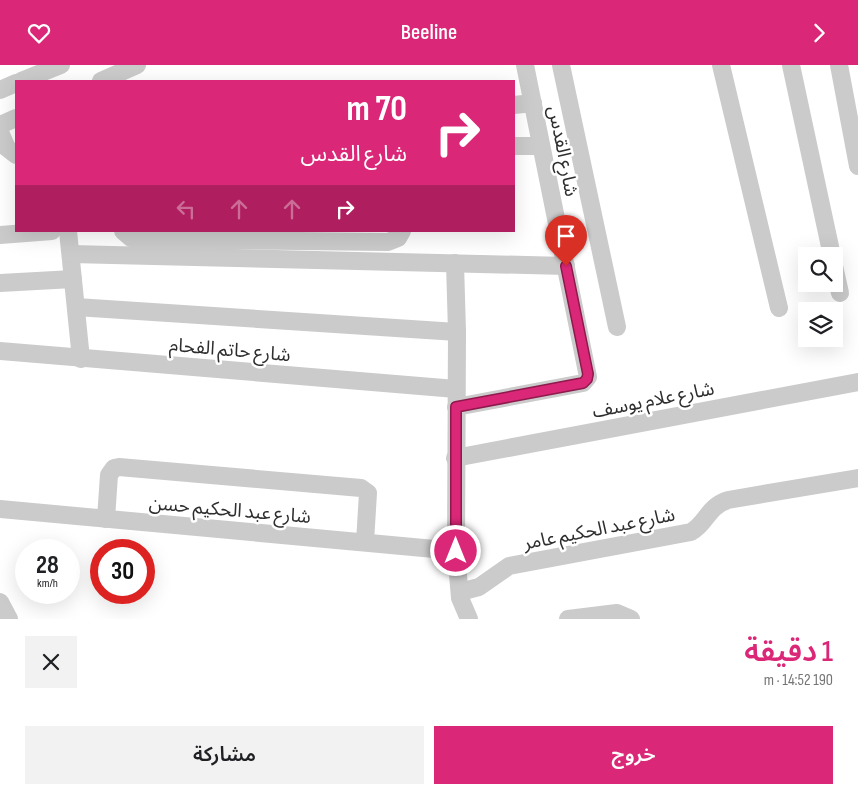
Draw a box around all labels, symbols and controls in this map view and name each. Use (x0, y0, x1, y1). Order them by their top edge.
icon: heart (25, 19, 53, 47)
text: Beeline (401, 19, 457, 46)
icon: forward (805, 19, 833, 47)
text: 70 m (347, 88, 407, 131)
icon: right (425, 100, 490, 165)
street label: شارع القدس (541, 104, 583, 199)
text: شارع القدس (300, 141, 407, 168)
icon: left (172, 195, 200, 223)
icon: ahead (225, 195, 253, 223)
icon: ahead (278, 195, 306, 223)
icon: right (331, 195, 359, 223)
pin (545, 215, 587, 266)
icon: arrive (552, 222, 580, 250)
map controls (798, 247, 843, 347)
button: search (798, 247, 843, 292)
button: layers (798, 302, 843, 347)
street label: شارع حاتم الفحام (168, 334, 292, 369)
street label: شارع علام يوسف (590, 377, 717, 426)
street label: شارع عبد الحكيم حسن (148, 492, 312, 531)
street label: شارع عبد الحكيم عامر (521, 504, 677, 558)
position arrow (429, 524, 481, 576)
speed limit sign: 30 (90, 539, 155, 604)
text: 28 (36, 550, 59, 581)
text: km/h (37, 576, 58, 591)
text: 1 دقيقة (744, 634, 833, 670)
button: close (25, 636, 77, 688)
text: 190 m · 14:52 (764, 671, 833, 690)
button: مشاركة (25, 726, 424, 784)
button: خروج (434, 726, 833, 784)

